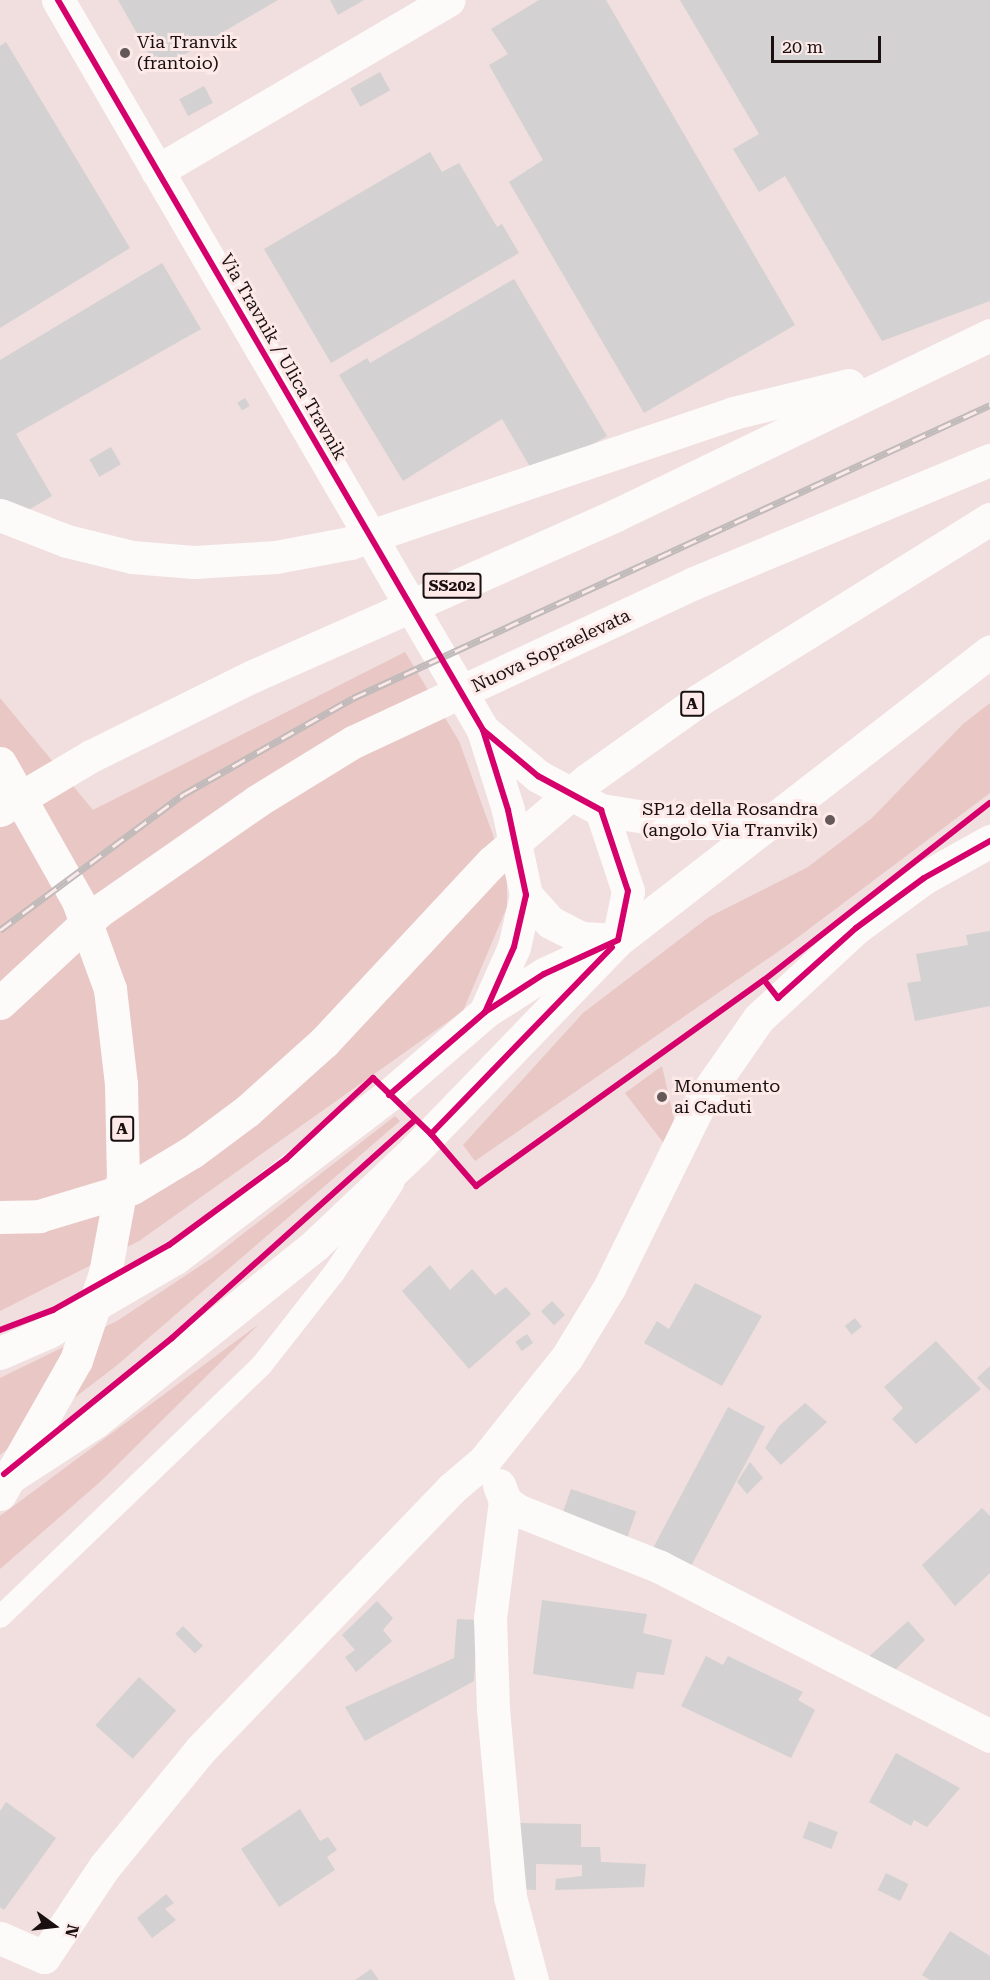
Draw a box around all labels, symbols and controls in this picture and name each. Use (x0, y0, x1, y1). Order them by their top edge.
scale bar (774, 24, 884, 62)
place label: Via Tranvik (frantoio) (137, 32, 237, 74)
text: 20 m (782, 36, 823, 57)
marker: Via Tranvik (frantoio) (118, 46, 132, 60)
street label: Via Travnik / Ulica Travnik (215, 250, 351, 464)
road number: SS202 (422, 573, 482, 599)
street label: Nuova Sopraelevata (468, 605, 634, 697)
road number: A (680, 691, 704, 717)
place label: SP12 della Rosandra (angolo Via Tranvik) (642, 799, 818, 842)
marker: SP12 della Rosandra (angolo Via Tranvik) (823, 813, 837, 827)
place label: Monumento ai Caduti (674, 1076, 780, 1118)
marker: Monumento ai Caduti (655, 1090, 669, 1104)
road number: A (110, 1116, 134, 1142)
north arrow (24, 1896, 84, 1956)
text: N (61, 1922, 83, 1939)

